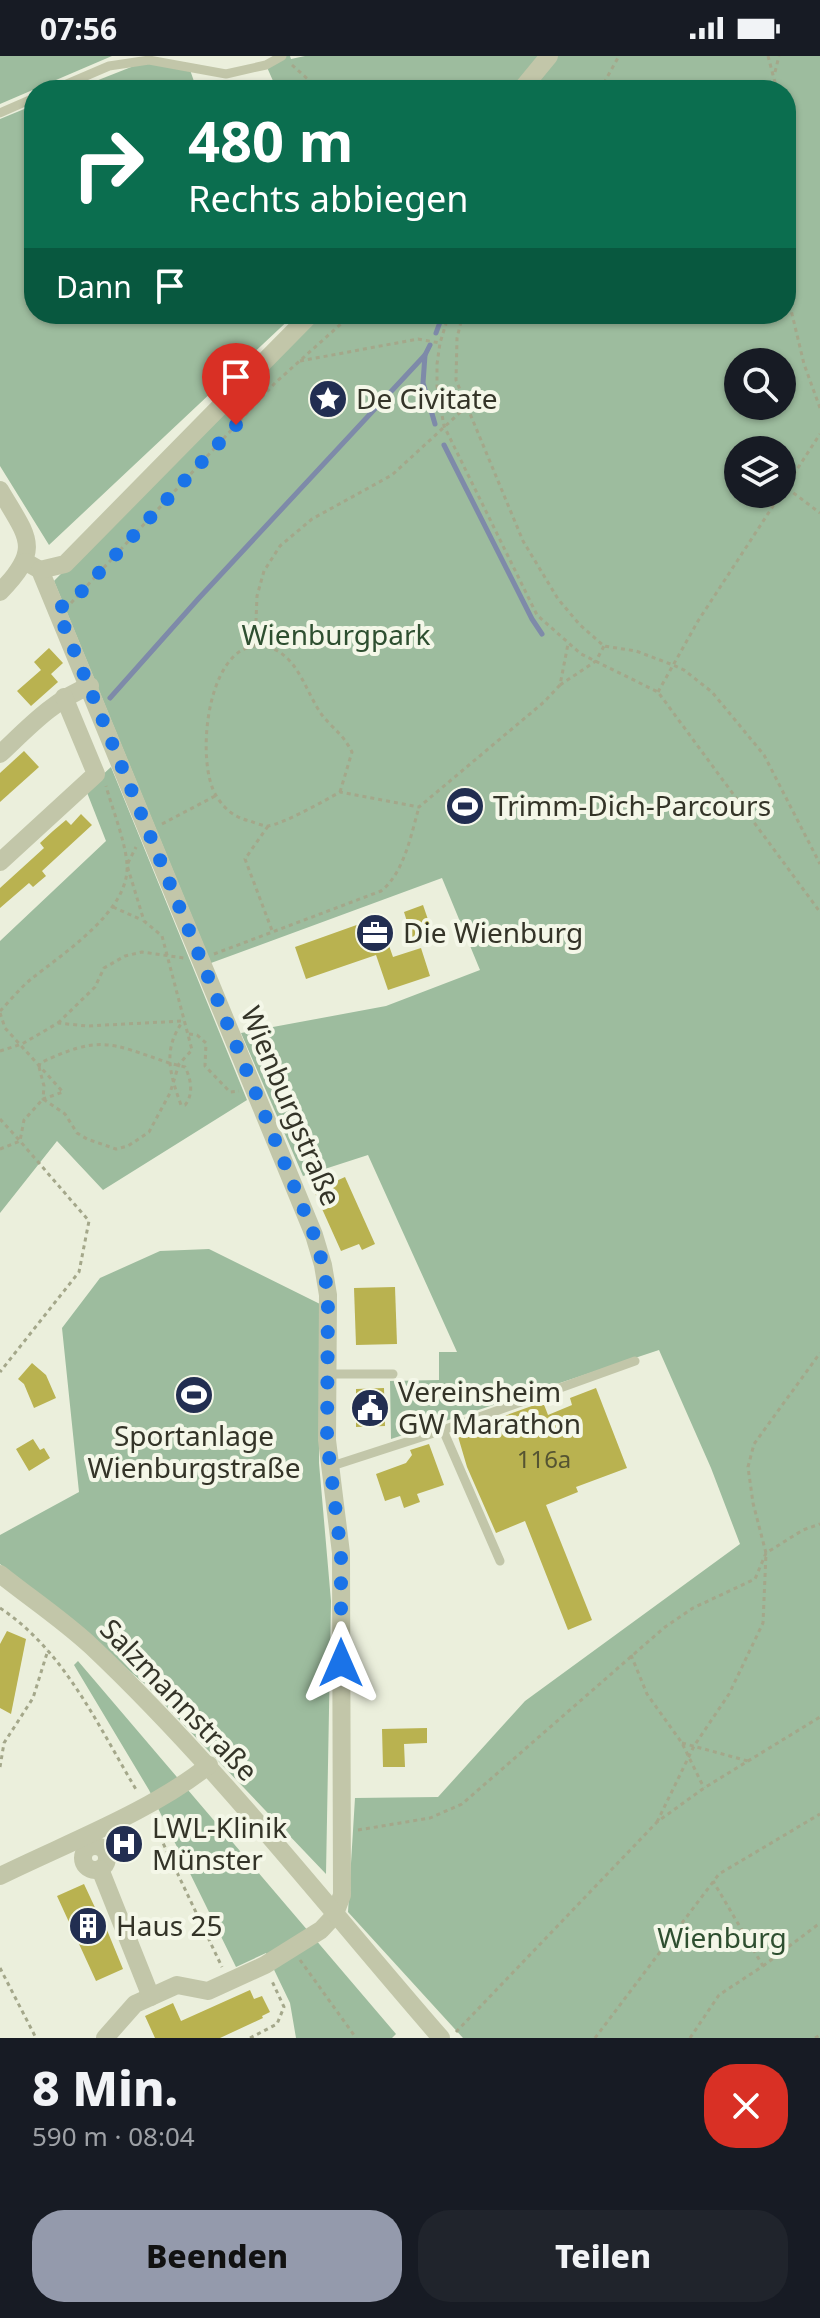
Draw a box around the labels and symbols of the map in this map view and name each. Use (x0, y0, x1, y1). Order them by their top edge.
pin (202, 343, 270, 425)
place icon: De Civitate (307, 378, 349, 420)
place label: De Civitate (356, 379, 498, 417)
park label: Wienburgpark (242, 615, 430, 653)
sports icon: Trimm-Dich-Parcours (444, 785, 486, 827)
place label: Trimm-Dich-Parcours (493, 786, 771, 824)
office icon: Die Wienburg (354, 912, 396, 954)
place label: Die Wienburg (403, 913, 583, 951)
street label: Wienburgstraße (233, 1000, 351, 1211)
place label: Vereinsheim GW Marathon (398, 1372, 581, 1442)
sports icon: Sportanlage Wienburgstraße (173, 1374, 215, 1416)
public building icon: Vereinsheim GW Marathon (349, 1387, 391, 1429)
place label: Sportanlage Wienburgstraße (87, 1416, 301, 1486)
house number: 116a (517, 1442, 571, 1475)
street label: Salzmannstraße (93, 1610, 267, 1789)
position arrow (299, 1621, 383, 1705)
place label: LWL-Klinik Münster (152, 1808, 287, 1878)
hospital icon: LWL-Klinik Münster (103, 1823, 145, 1865)
building icon: Haus 25 (67, 1905, 109, 1947)
place label: Haus 25 (116, 1906, 223, 1944)
park label: Wienburg (657, 1918, 787, 1956)

